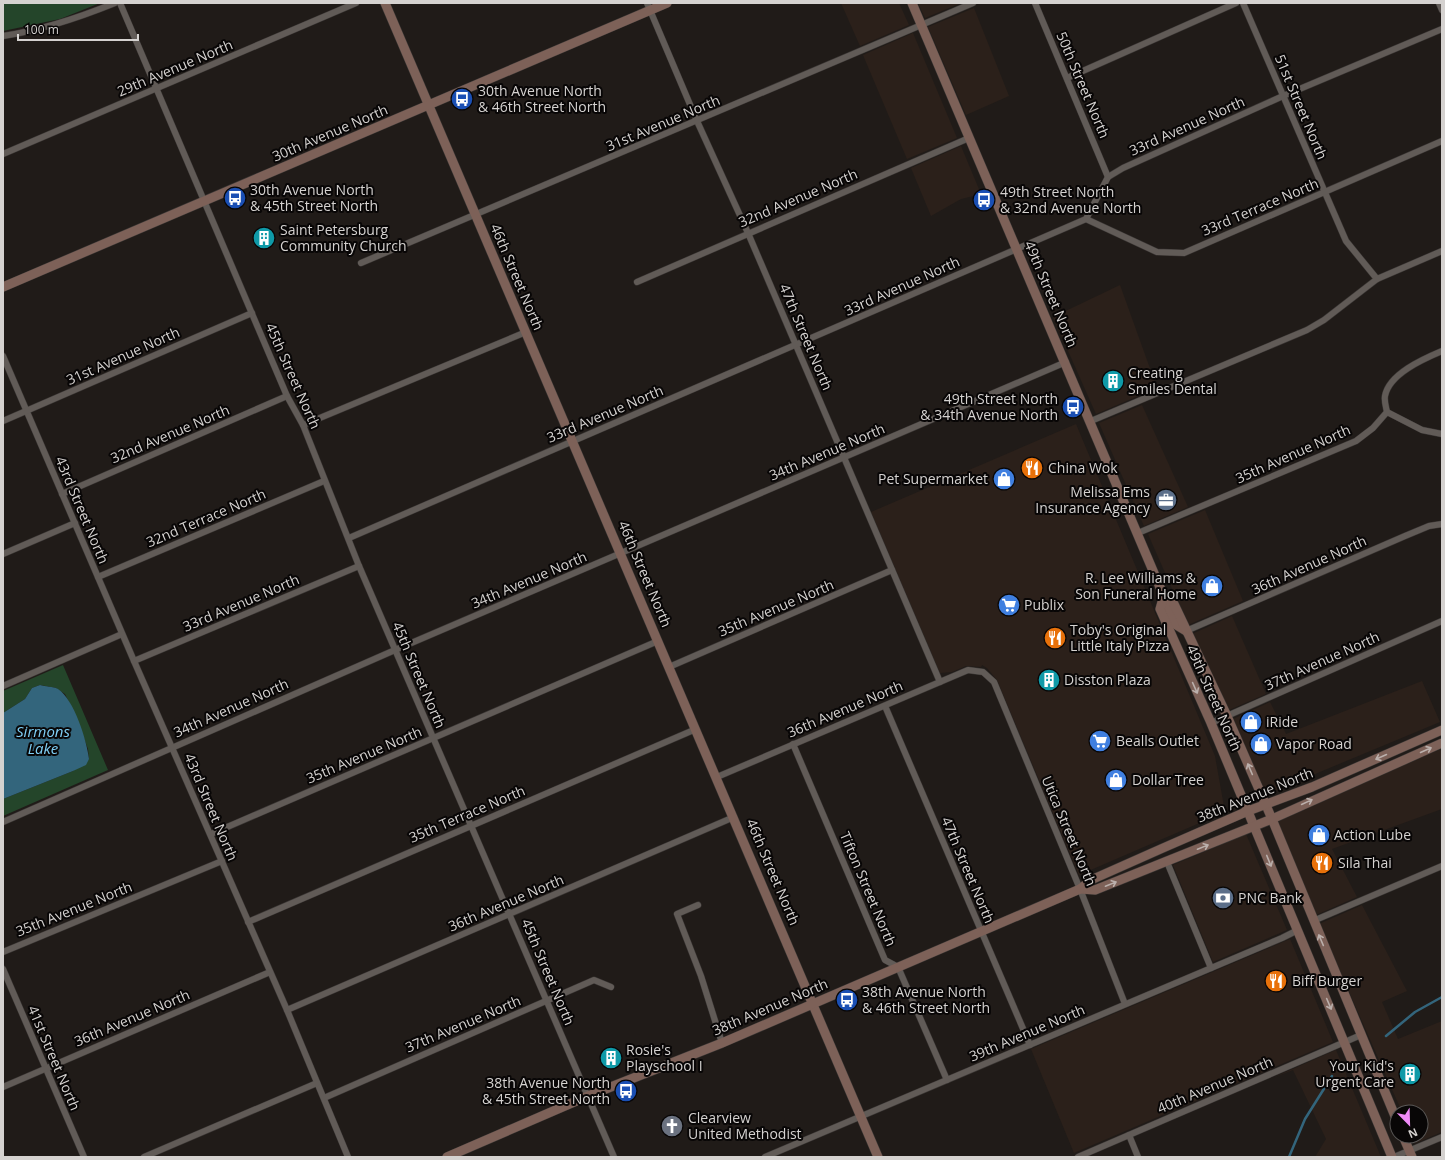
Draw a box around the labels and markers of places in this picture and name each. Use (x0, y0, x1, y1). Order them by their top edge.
place label: 30th Avenue North & 46th Street North (478, 81, 606, 116)
bus stop icon: 30th Avenue North & 46th Street North (449, 86, 475, 112)
place label: 30th Avenue North & 45th Street North (250, 180, 378, 215)
place label: 49th Street North & 32nd Avenue North (1000, 182, 1141, 217)
bus stop icon: 30th Avenue North & 45th Street North (222, 185, 248, 211)
bus stop icon: 49th Street North & 32nd Avenue North (971, 187, 997, 213)
place label: Saint Petersburg Community Church (280, 220, 407, 255)
building icon: Saint Petersburg Community Church (251, 225, 277, 251)
place label: Creating Smiles Dental (1128, 363, 1217, 398)
building icon: Creating Smiles Dental (1100, 368, 1126, 394)
place label: 49th Street North & 34th Avenue North (920, 389, 1058, 424)
bus stop icon: 49th Street North & 34th Avenue North (1060, 394, 1086, 420)
restaurant icon: China Wok (1019, 455, 1045, 481)
place label: China Wok (1048, 458, 1118, 477)
shop icon: Pet Supermarket (991, 466, 1017, 492)
place label: Pet Supermarket (878, 469, 988, 488)
place label: Melissa Ems Insurance Agency (1035, 482, 1151, 517)
office icon: Melissa Ems Insurance Agency (1153, 487, 1179, 513)
place label: R. Lee Williams & Son Funeral Home (1075, 568, 1197, 603)
shop icon: R. Lee Williams & Son Funeral Home (1199, 573, 1225, 599)
supermarket icon: Publix (996, 592, 1022, 618)
place label: Publix (1024, 595, 1065, 614)
place label: Toby's Original Little Italy Pizza (1070, 620, 1170, 655)
restaurant icon: Toby's Original Little Italy Pizza (1042, 625, 1068, 651)
building icon: Disston Plaza (1036, 667, 1062, 693)
place label: Disston Plaza (1064, 670, 1151, 689)
shop icon: iRide (1238, 709, 1264, 735)
place label: iRide (1266, 712, 1298, 731)
supermarket icon: Bealls Outlet (1087, 728, 1113, 754)
place label: Bealls Outlet (1116, 731, 1199, 750)
shop icon: Vapor Road (1248, 731, 1274, 757)
place label: Vapor Road (1276, 734, 1352, 753)
shop icon: Dollar Tree (1103, 767, 1129, 793)
place label: Dollar Tree (1132, 770, 1204, 789)
shop icon: Action Lube (1306, 822, 1332, 848)
place label: Action Lube (1334, 825, 1411, 844)
restaurant icon: Sila Thai (1309, 850, 1335, 876)
place label: Sila Thai (1338, 853, 1392, 872)
bank icon: PNC Bank (1210, 885, 1236, 911)
place label: PNC Bank (1238, 888, 1303, 907)
restaurant icon: Biff Burger (1263, 968, 1289, 994)
place label: Biff Burger (1292, 971, 1362, 990)
place label: 38th Avenue North & 46th Street North (862, 982, 990, 1017)
bus stop icon: 38th Avenue North & 46th Street North (834, 987, 860, 1013)
place label: Rosie's Playschool I (626, 1040, 703, 1075)
building icon: Rosie's Playschool I (598, 1045, 624, 1071)
place label: Your Kid's Urgent Care (1315, 1056, 1394, 1091)
building icon: Your Kid's Urgent Care (1397, 1061, 1423, 1087)
place label: 38th Avenue North & 45th Street North (482, 1073, 610, 1108)
bus stop icon: 38th Avenue North & 45th Street North (613, 1078, 639, 1104)
place label: Clearview United Methodist (688, 1108, 802, 1143)
church icon: Clearview United Methodist (659, 1113, 685, 1139)

